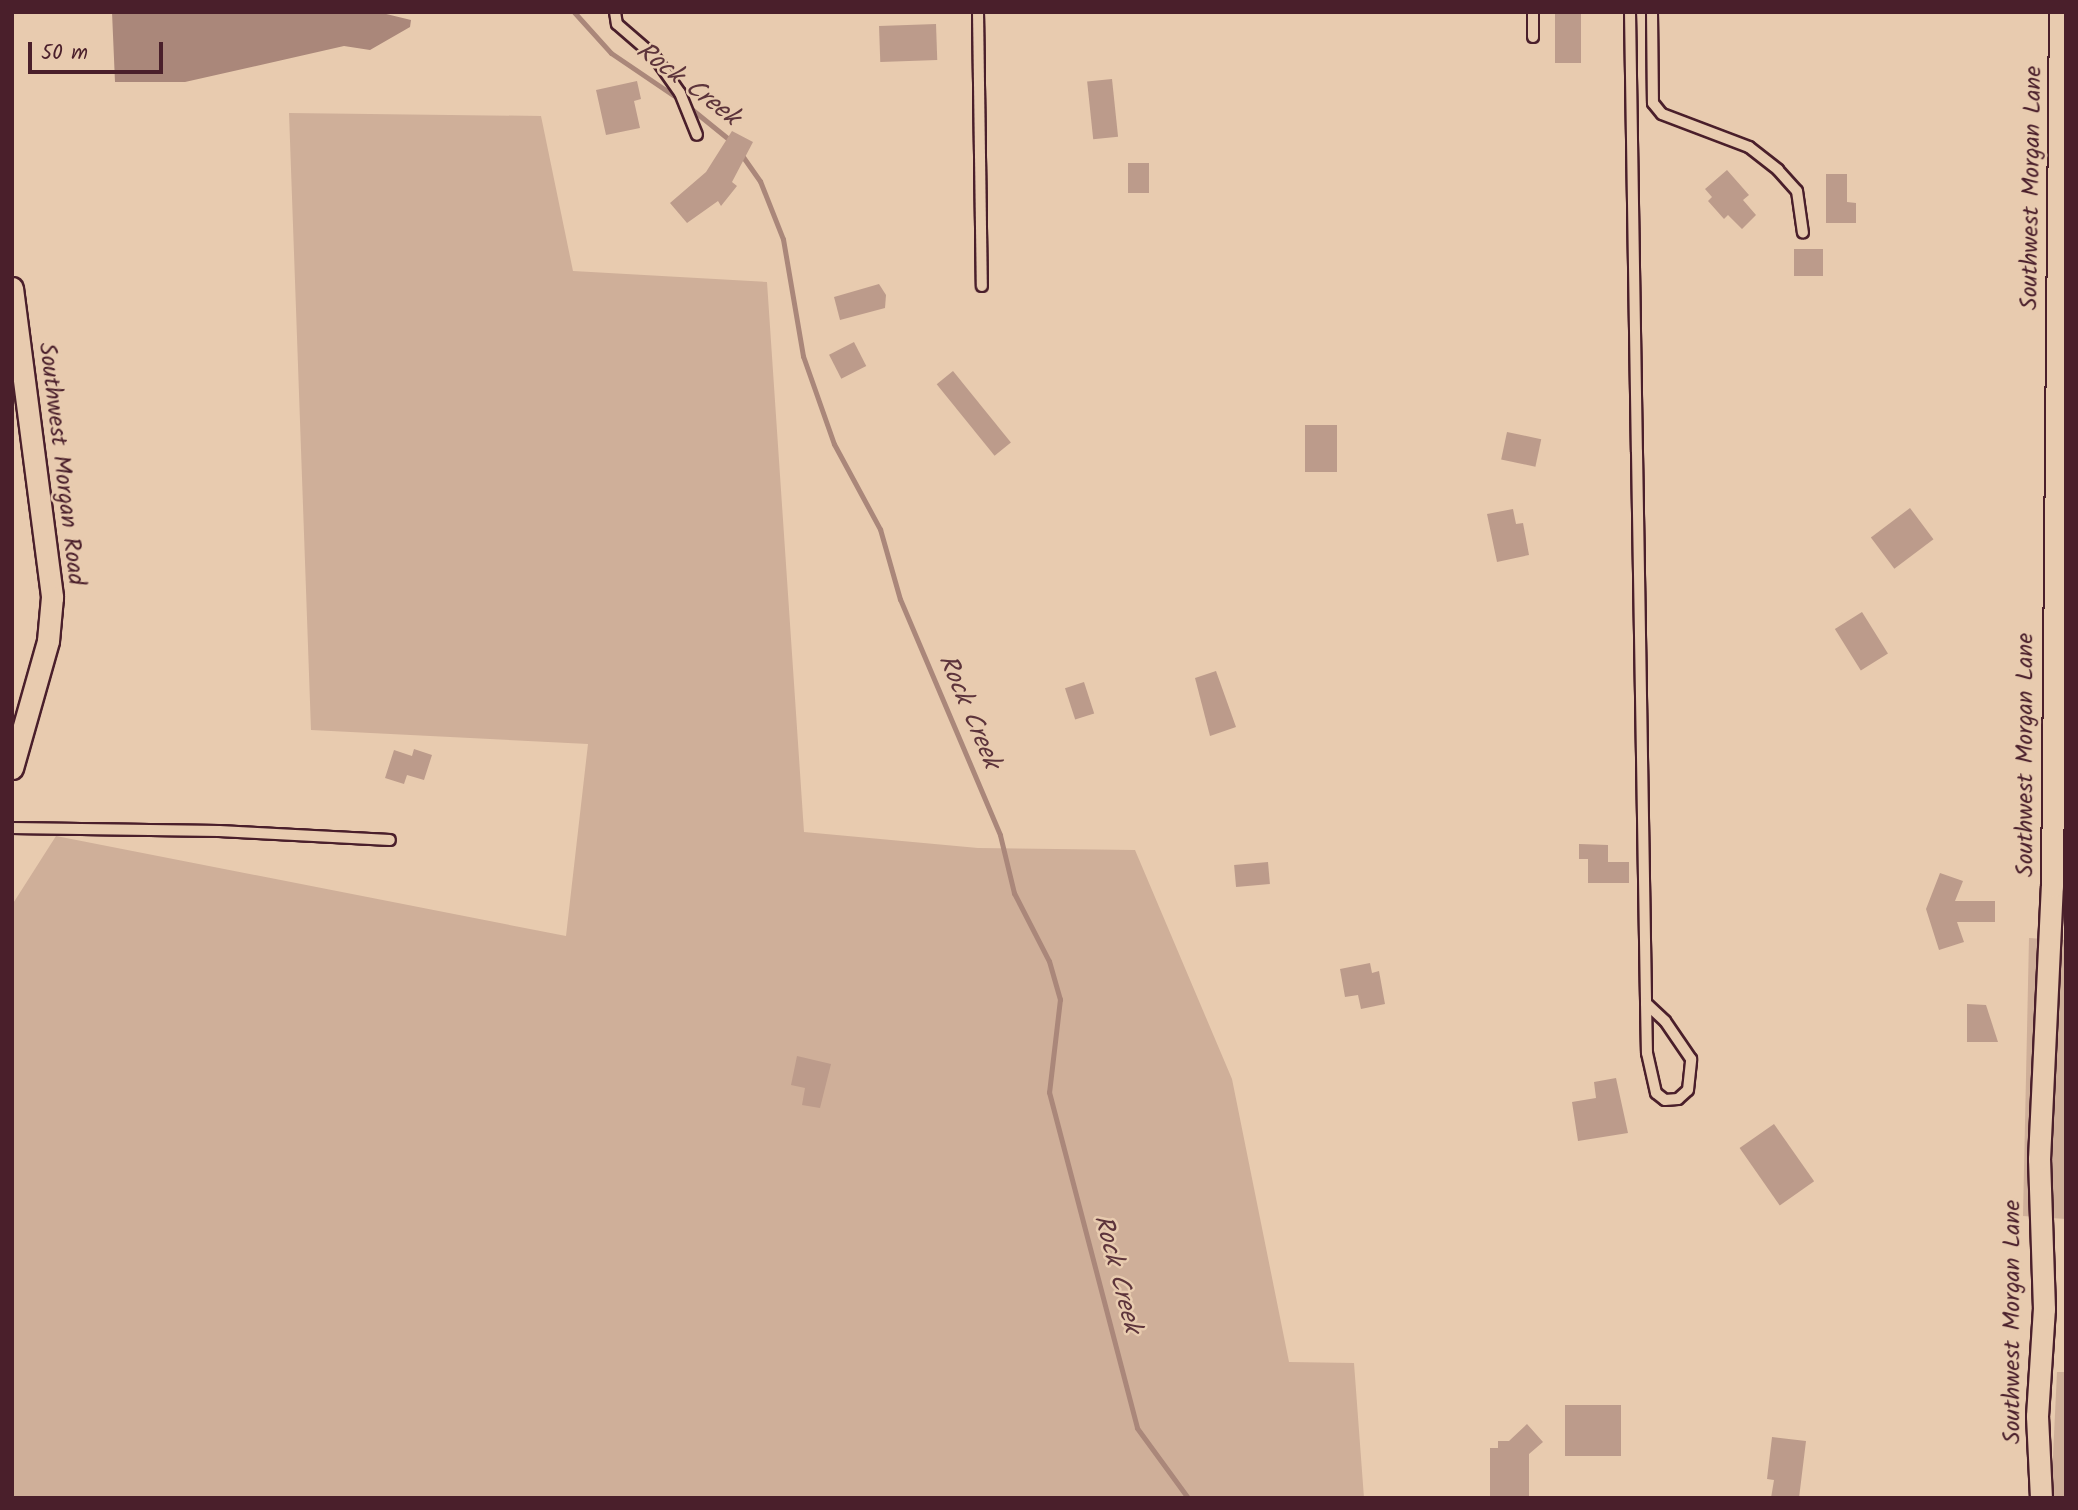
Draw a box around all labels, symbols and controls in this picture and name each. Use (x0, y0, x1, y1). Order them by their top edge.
scale bar (32, 28, 166, 72)
water label: Rock Creek (629, 36, 745, 134)
text: 50 m (41, 37, 88, 70)
street label: Southwest Morgan Lane (2015, 66, 2049, 310)
street label: Southwest Morgan Road (32, 341, 90, 587)
street label: Southwest Morgan Lane (2012, 633, 2040, 877)
water label: Rock Creek (930, 650, 1006, 774)
street label: Southwest Morgan Lane (1999, 1200, 2027, 1444)
water label: Rock Creek (1085, 1212, 1147, 1336)

